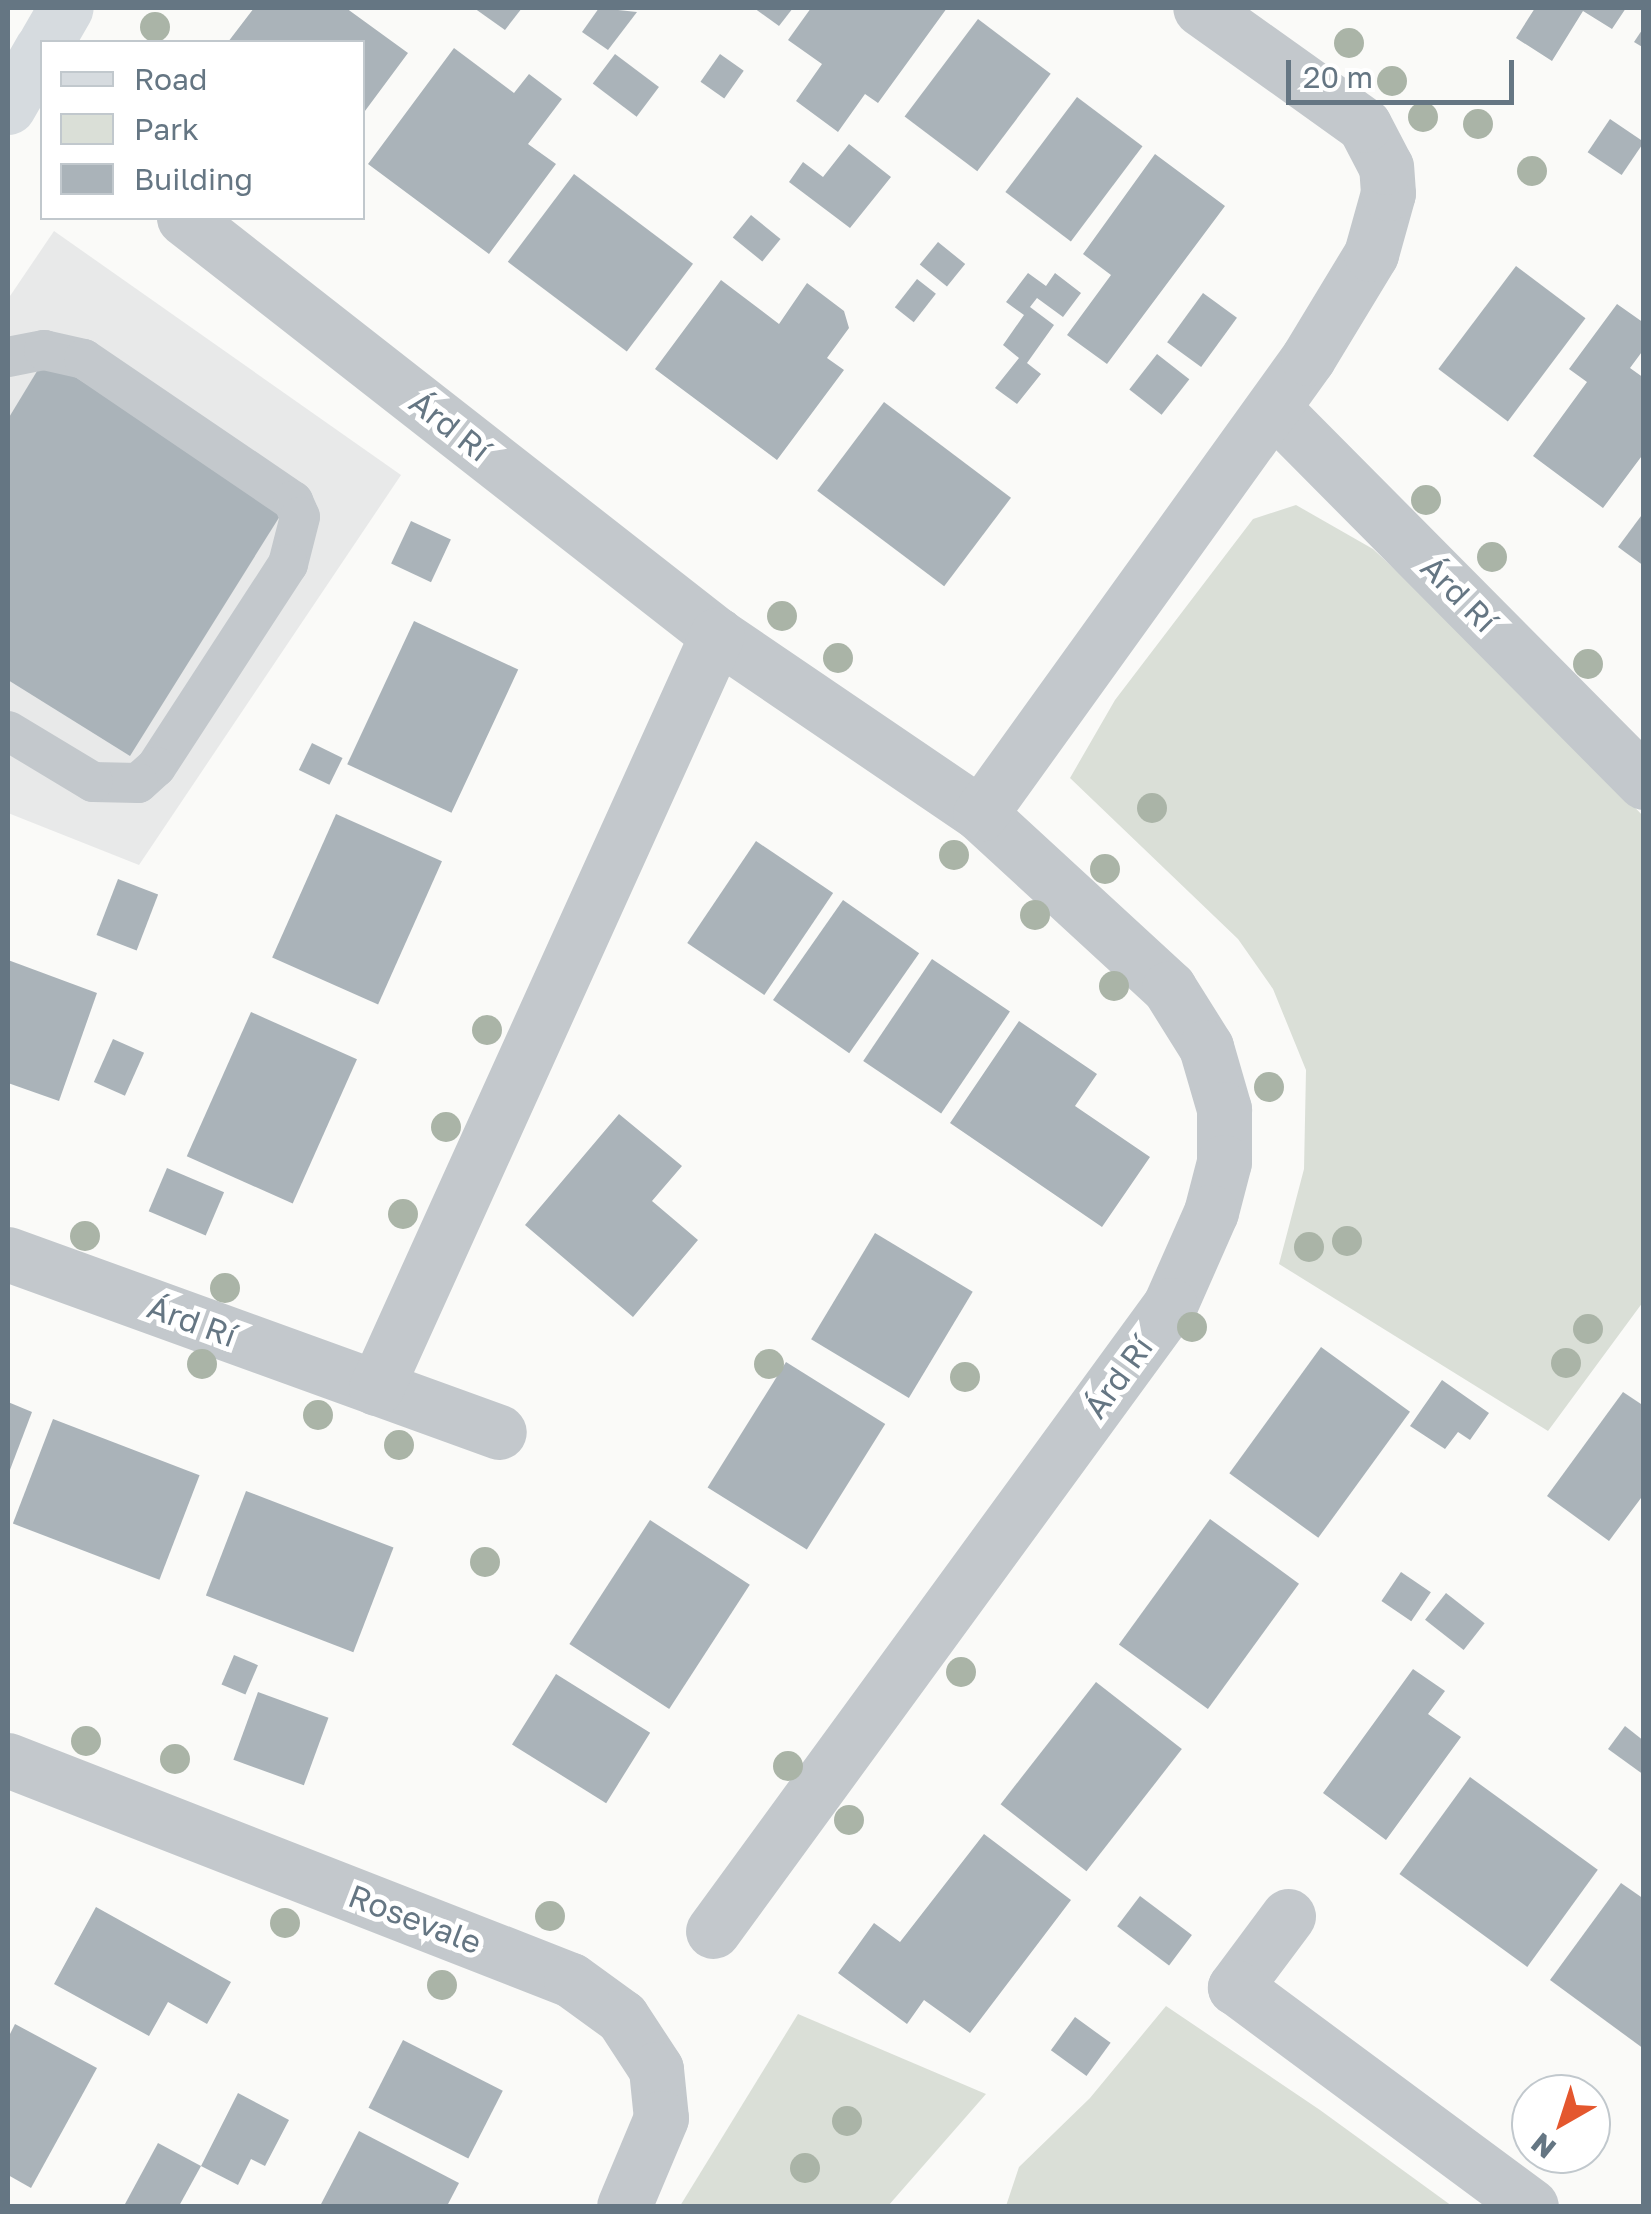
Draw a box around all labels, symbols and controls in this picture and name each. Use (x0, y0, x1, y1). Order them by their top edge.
legend (40, 40, 365, 220)
scale bar (1291, 40, 1518, 102)
text: 20 m (1303, 59, 1373, 95)
text: Road (134, 61, 208, 97)
text: Park (134, 111, 199, 147)
text: Building (134, 161, 253, 197)
street label: Árd Rí (402, 383, 498, 469)
street label: Árd Rí (1413, 548, 1505, 640)
street label: Árd Rí (142, 1287, 242, 1355)
street label: Árd Rí (1076, 1329, 1160, 1425)
street label: Rosevale (343, 1876, 487, 1962)
north arrow (1511, 2074, 1611, 2174)
text: N (1524, 2127, 1562, 2166)

